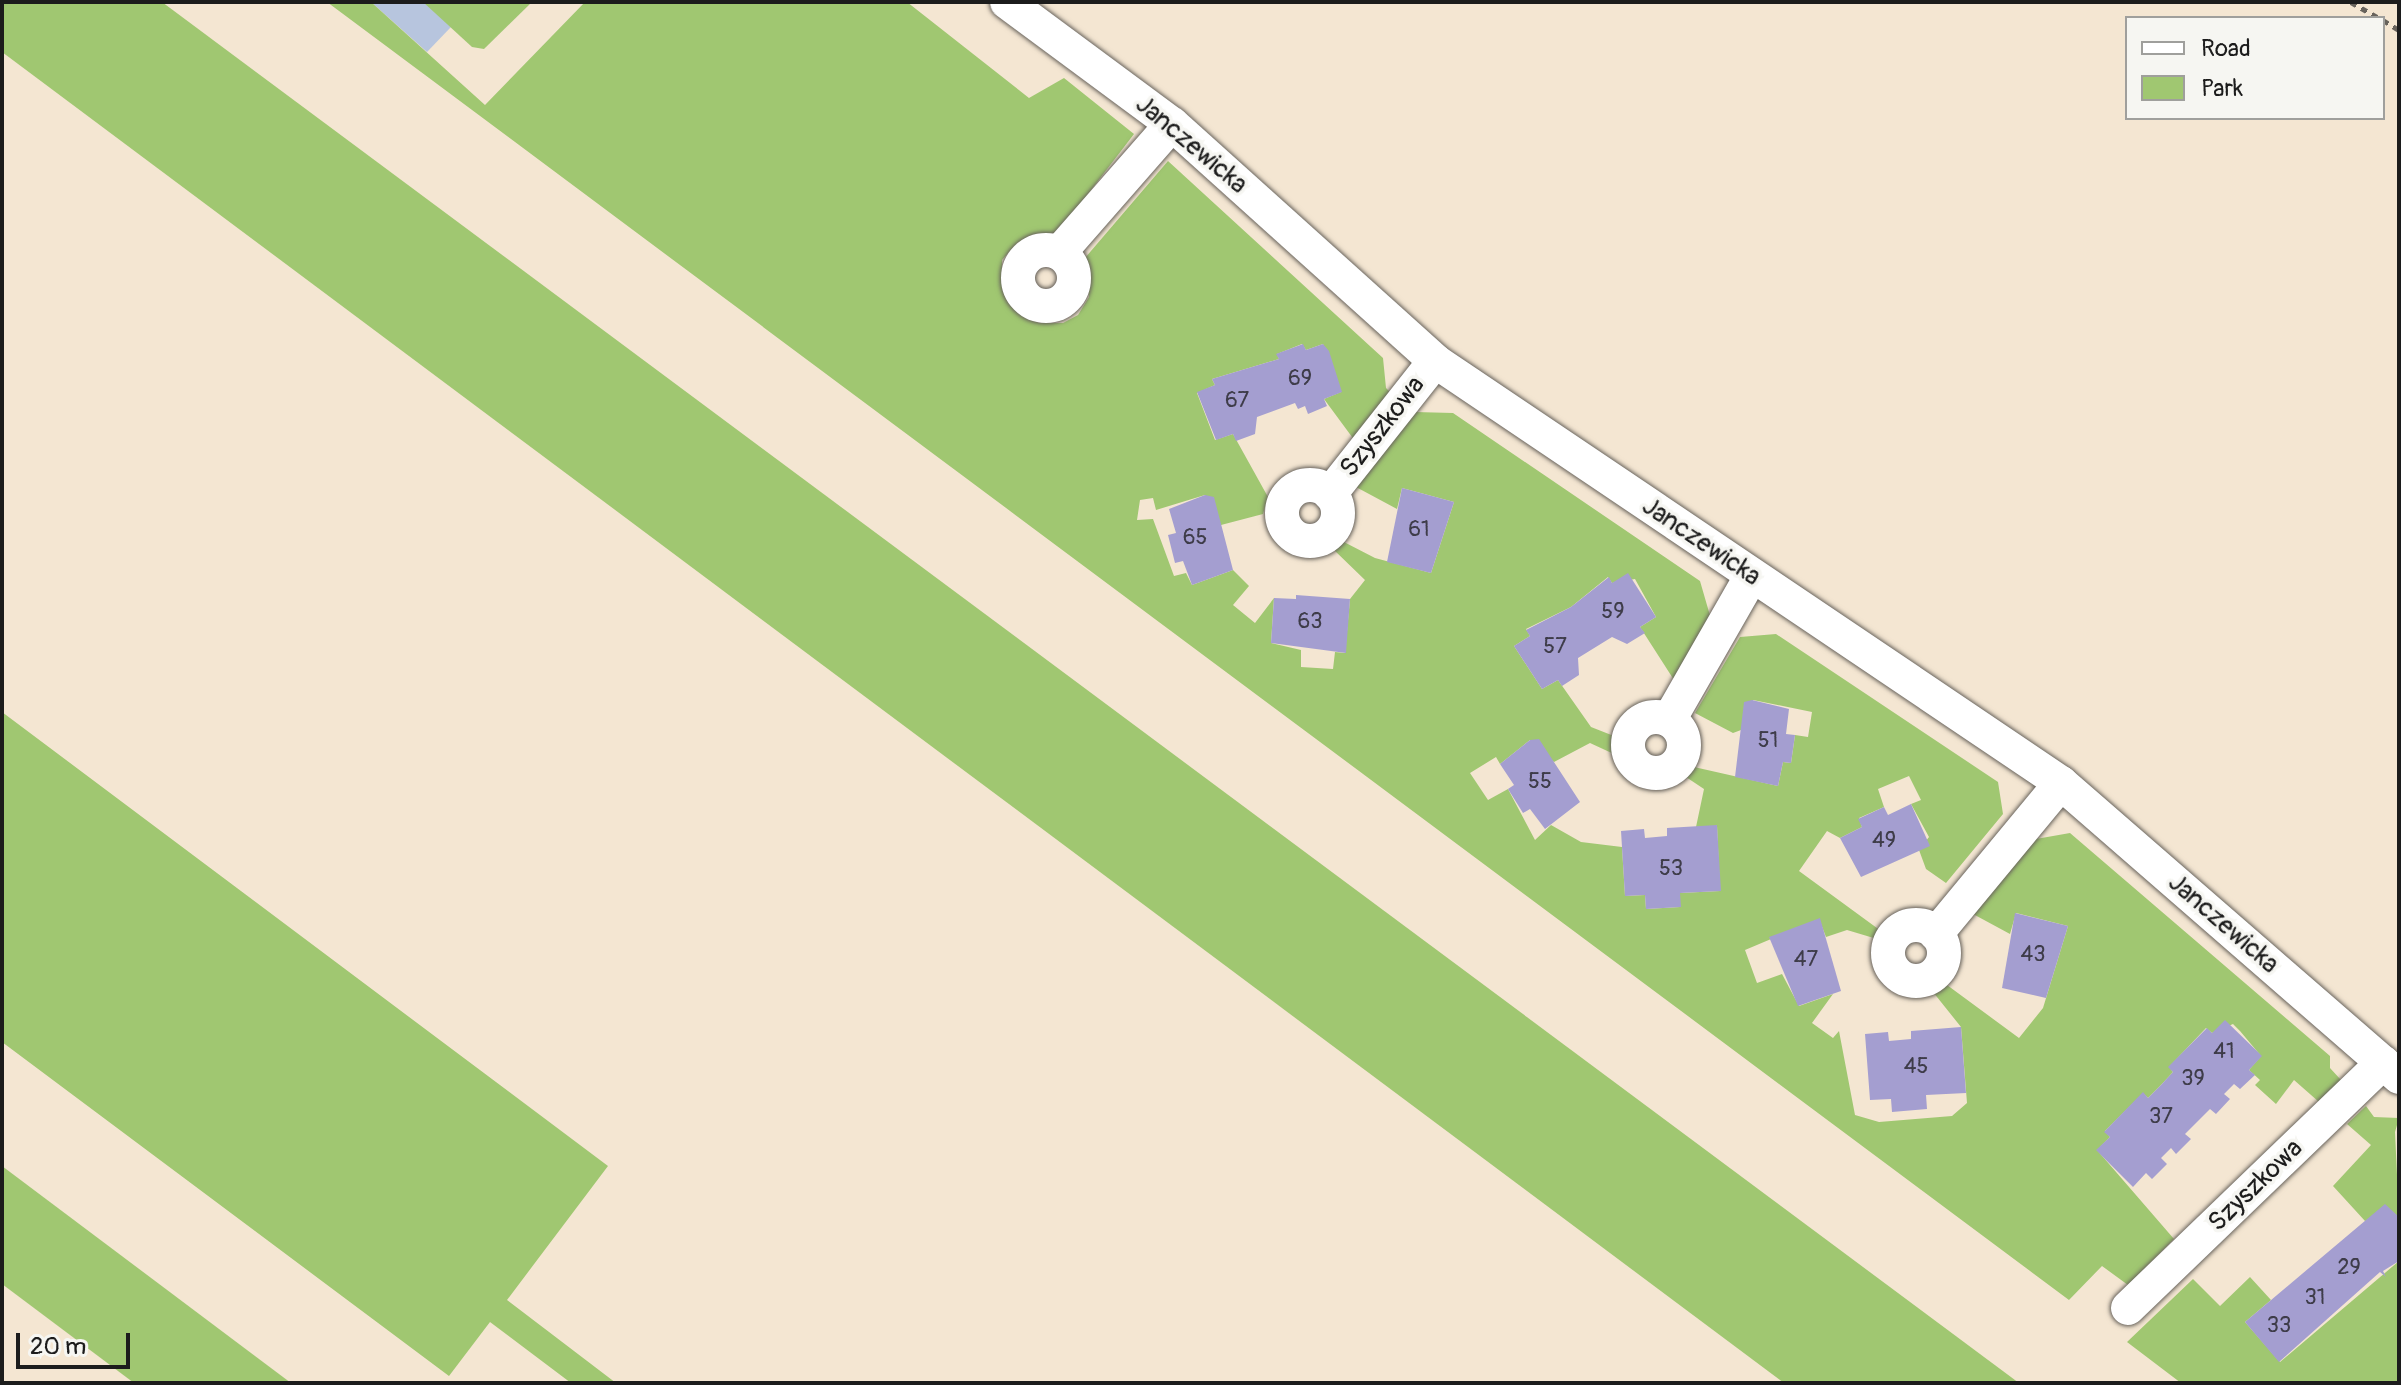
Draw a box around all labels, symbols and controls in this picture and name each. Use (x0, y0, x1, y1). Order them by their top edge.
legend (2125, 16, 2385, 120)
text: Road (2201, 34, 2251, 63)
text: Park (2201, 74, 2243, 103)
street label: Janczewicka (1129, 89, 1253, 201)
house number: 69 (1288, 366, 1312, 392)
street label: Szyszkowa (1334, 370, 1432, 484)
house number: 67 (1225, 388, 1249, 414)
street label: Janczewicka (1636, 491, 1766, 593)
house number: 61 (1408, 517, 1430, 543)
house number: 65 (1183, 525, 1207, 551)
house number: 59 (1601, 599, 1625, 625)
house number: 63 (1297, 609, 1323, 635)
house number: 57 (1543, 634, 1567, 660)
house number: 51 (1758, 728, 1778, 754)
house number: 55 (1528, 769, 1552, 795)
house number: 49 (1872, 828, 1896, 854)
house number: 53 (1659, 856, 1683, 882)
street label: Janczewicka (2161, 867, 2285, 981)
house number: 43 (2020, 942, 2046, 968)
house number: 47 (1794, 947, 1818, 973)
house number: 41 (2213, 1039, 2235, 1065)
house number: 45 (1904, 1054, 1928, 1080)
house number: 39 (2181, 1066, 2205, 1092)
house number: 37 (2149, 1104, 2173, 1130)
street label: Szyszkowa (2202, 1133, 2310, 1239)
house number: 29 (2337, 1255, 2361, 1281)
house number: 31 (2305, 1285, 2325, 1311)
house number: 33 (2267, 1313, 2291, 1339)
scale bar (20, 1317, 134, 1367)
text: 20 m (30, 1332, 86, 1361)

